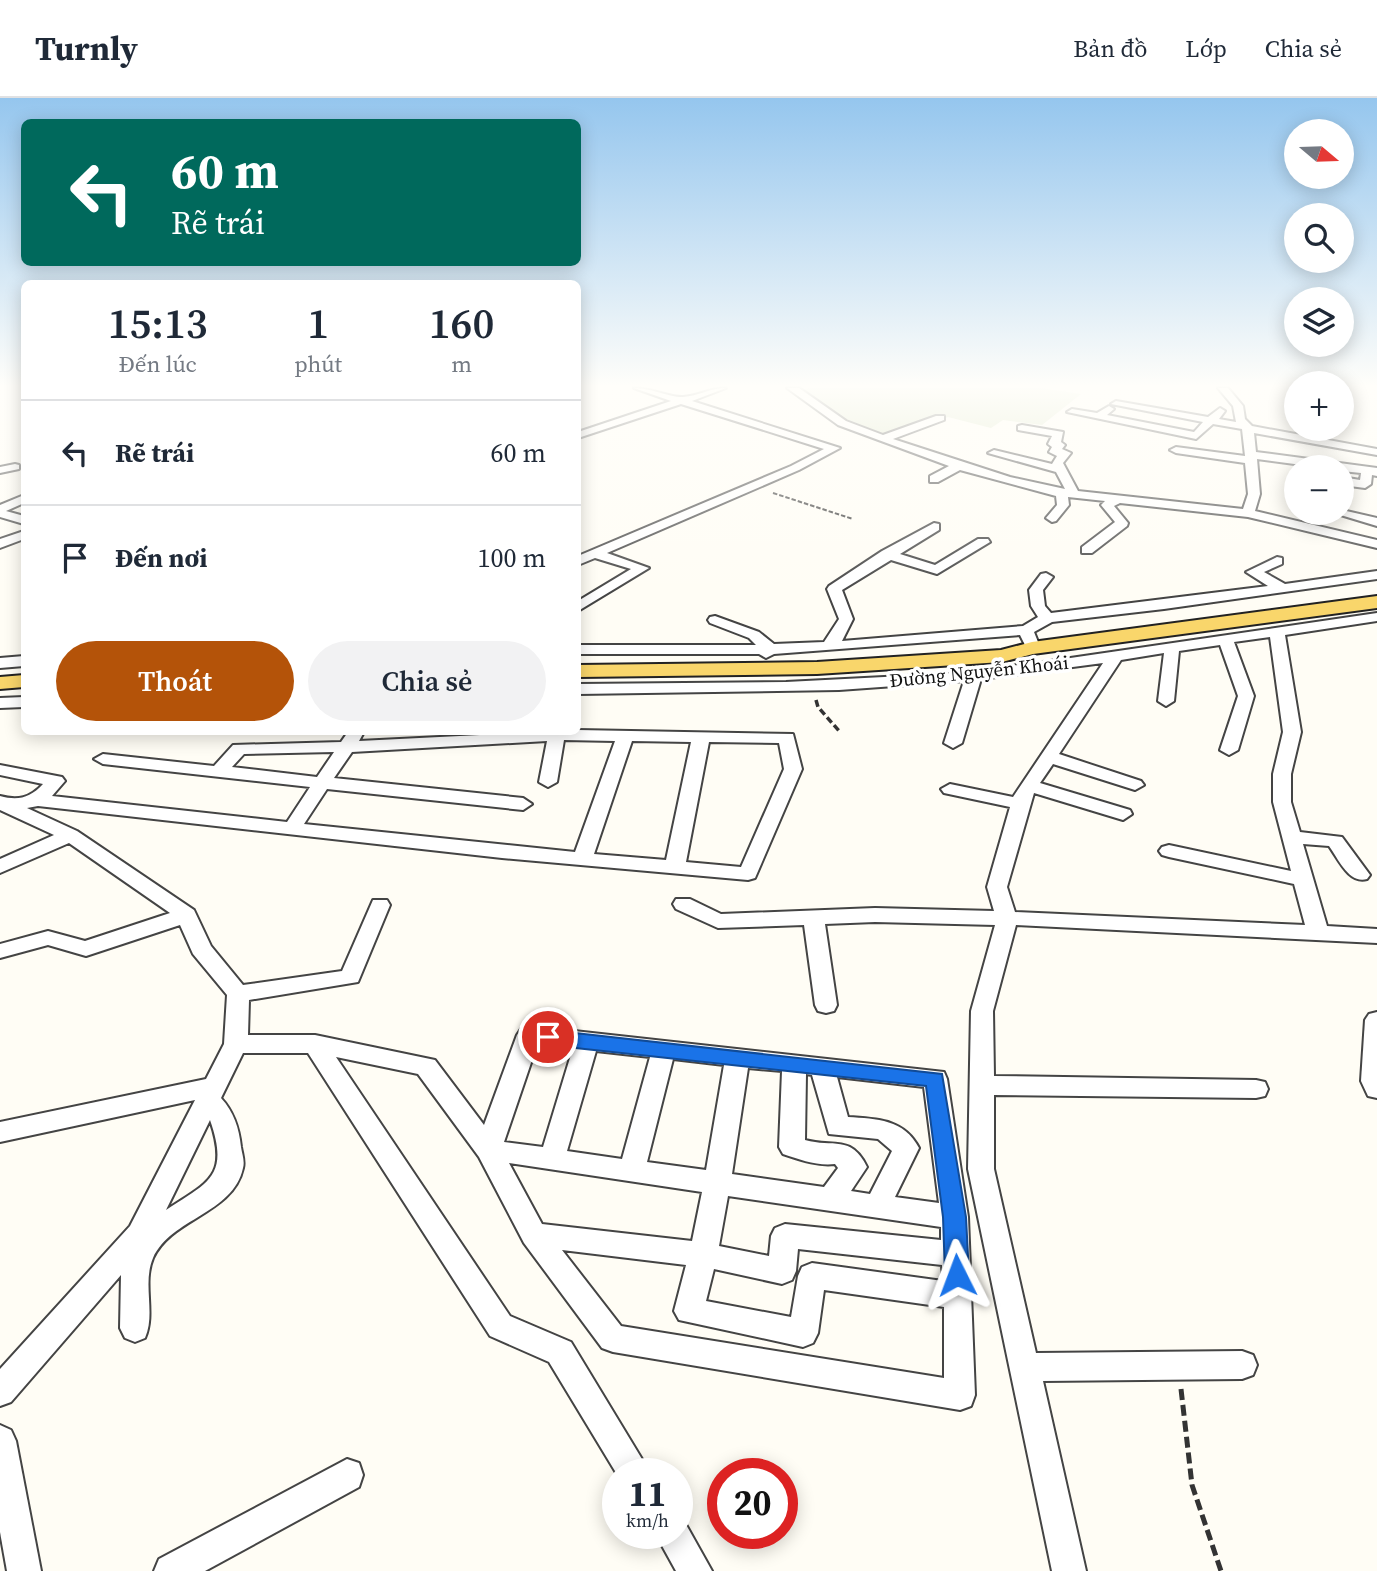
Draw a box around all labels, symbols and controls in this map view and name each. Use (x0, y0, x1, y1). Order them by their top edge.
text: Turnly (35, 26, 138, 71)
text: Bản đồ (1073, 32, 1147, 65)
text: Lớp (1185, 32, 1227, 65)
text: Chia sẻ (1265, 32, 1342, 65)
north arrow (1284, 119, 1354, 189)
map controls (1284, 119, 1354, 525)
text: 60 m (171, 137, 279, 204)
icon: left (56, 147, 147, 238)
text: Rẽ trái (171, 201, 265, 245)
button: search (1284, 203, 1354, 273)
button: layers (1284, 287, 1354, 357)
text: 15:13 (108, 294, 208, 352)
text: 1 (307, 294, 329, 352)
text: 160 (429, 294, 494, 352)
text: Đến lúc (118, 348, 197, 380)
text: phút (294, 348, 342, 380)
text: m (451, 348, 472, 380)
button: + (1284, 371, 1354, 441)
icon: left (56, 434, 94, 472)
text: Rẽ trái (115, 435, 194, 471)
text: 60 m (491, 435, 546, 471)
button: − (1284, 455, 1354, 525)
icon: arrive (56, 539, 94, 577)
text: Đến nơi (115, 540, 207, 576)
text: 100 m (478, 540, 546, 576)
button: Thoát (56, 641, 294, 721)
button: Chia sẻ (308, 641, 546, 721)
street label: Đường Nguyễn Khoái (888, 649, 1070, 693)
pin (518, 1007, 578, 1067)
icon: arrive (529, 1018, 567, 1056)
position arrow (920, 1238, 994, 1312)
speed limit sign: 20 (707, 1458, 798, 1549)
text: 11 (629, 1470, 666, 1518)
text: km/h (626, 1508, 669, 1533)

